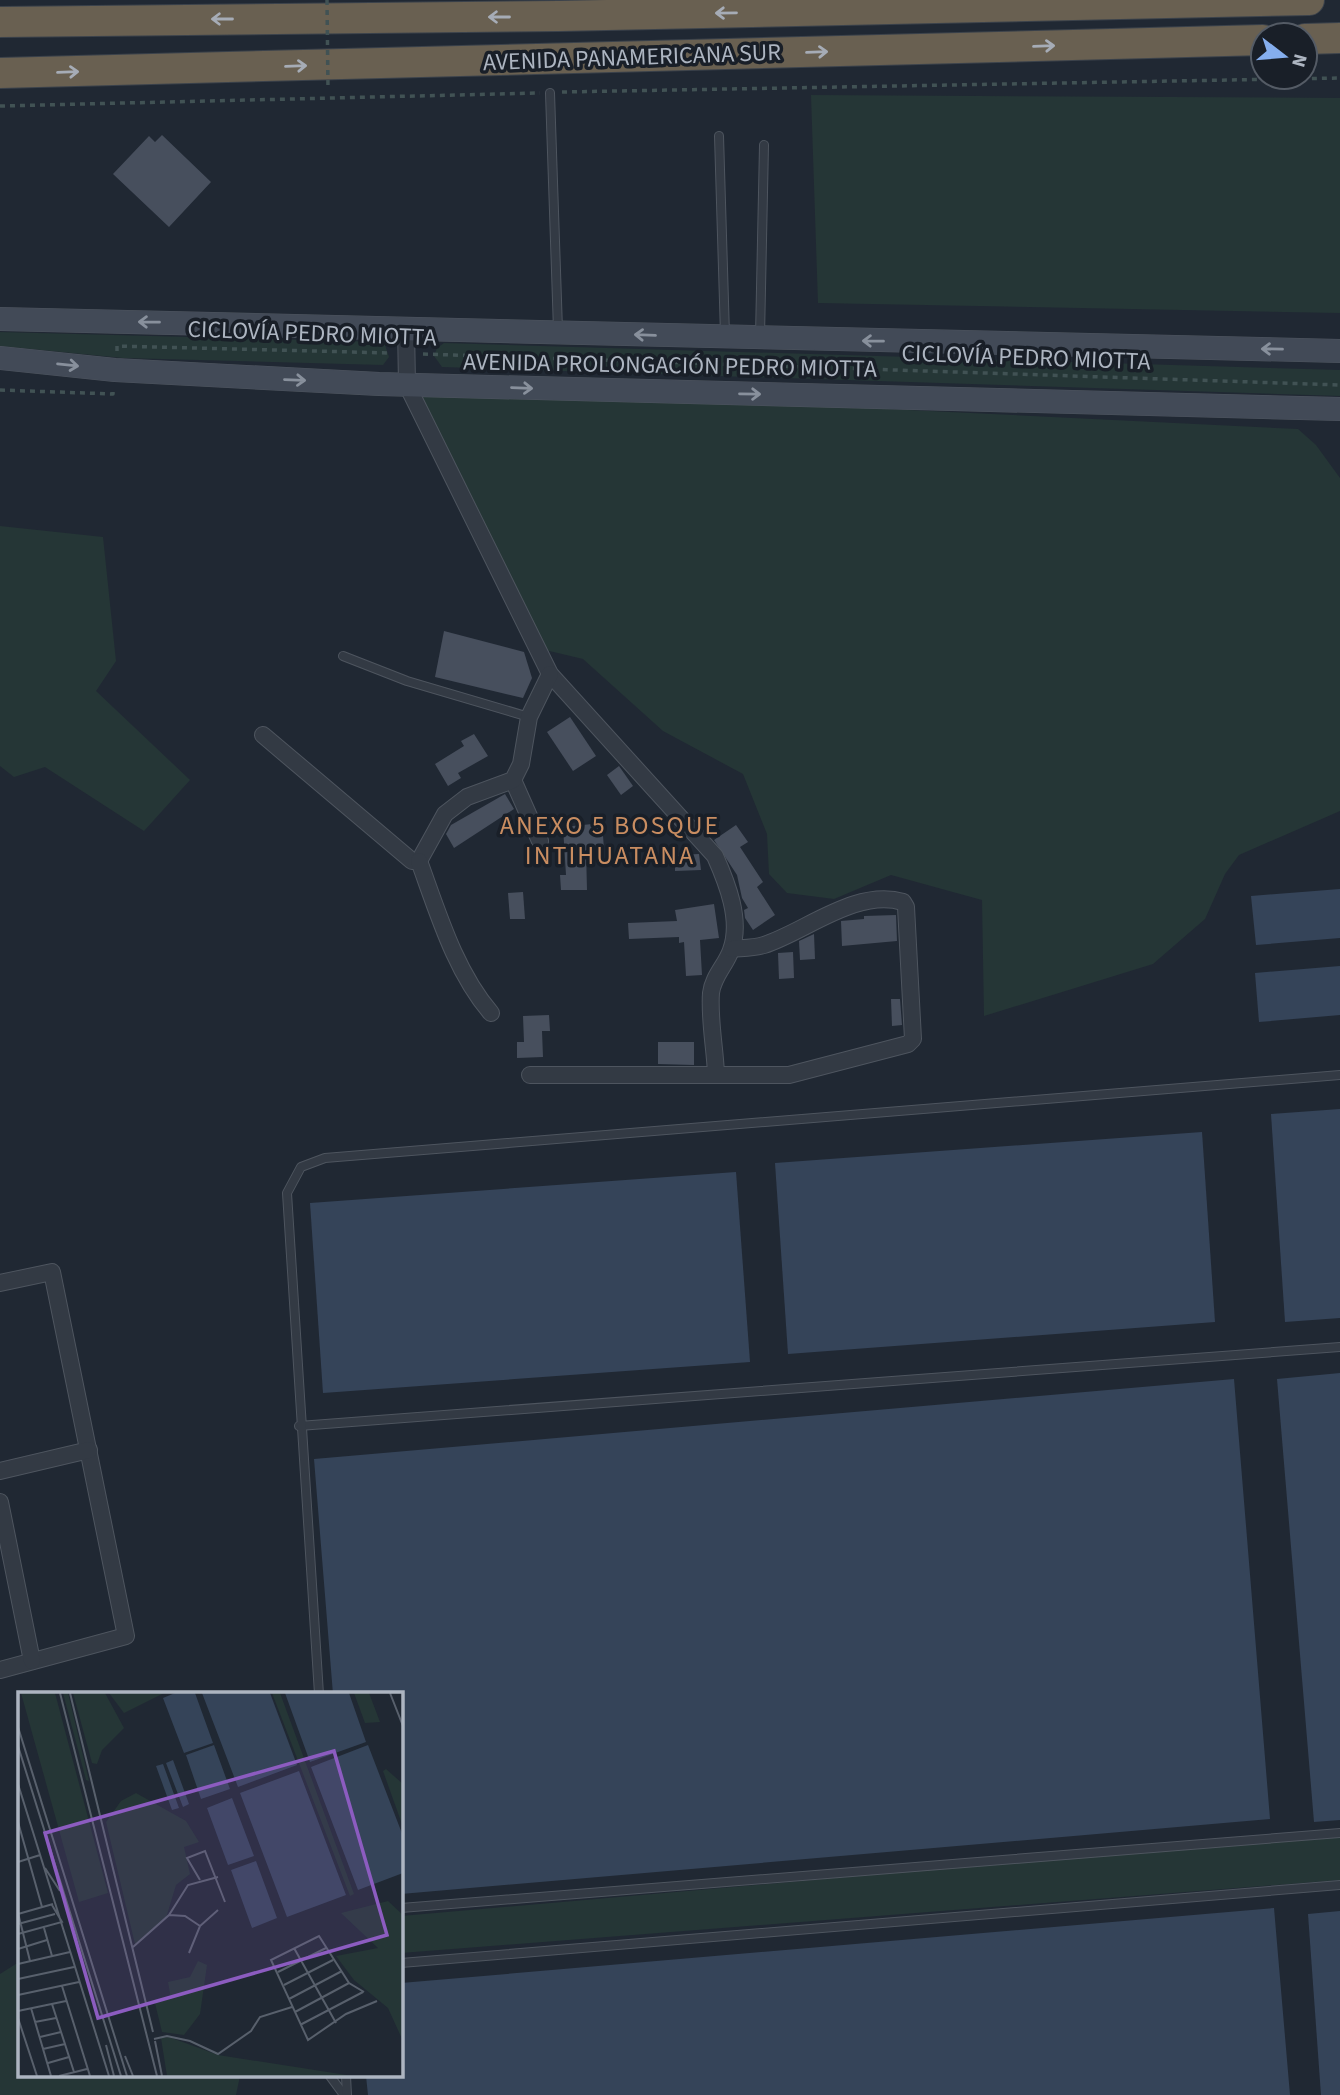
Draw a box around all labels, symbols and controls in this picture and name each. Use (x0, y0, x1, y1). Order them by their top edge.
one-way arrow (715, 6, 738, 19)
one-way arrow (488, 10, 511, 24)
one-way arrow (211, 12, 234, 26)
north arrow (1249, 21, 1319, 91)
street label: AVENIDA PANAMERICANA SUR (482, 35, 782, 80)
one-way arrow (1033, 39, 1056, 53)
one-way arrow (805, 45, 828, 59)
text: N (1284, 50, 1314, 70)
one-way arrow (284, 59, 307, 72)
one-way arrow (56, 65, 79, 78)
street label: CICLOVÍA PEDRO MIOTTA (187, 312, 437, 355)
one-way arrow (137, 315, 160, 329)
one-way arrow (634, 329, 657, 342)
one-way arrow (862, 334, 885, 348)
street label: CICLOVÍA PEDRO MIOTTA (901, 336, 1151, 379)
one-way arrow (1261, 342, 1284, 356)
street label: AVENIDA PROLONGACIÓN PEDRO MIOTTA (463, 344, 877, 387)
one-way arrow (56, 359, 79, 372)
one-way arrow (283, 373, 306, 386)
one-way arrow (510, 382, 533, 395)
one-way arrow (738, 387, 761, 401)
district label: ANEXO 5 BOSQUE INTIHUATANA (500, 807, 720, 874)
inset map (18, 1692, 402, 2078)

